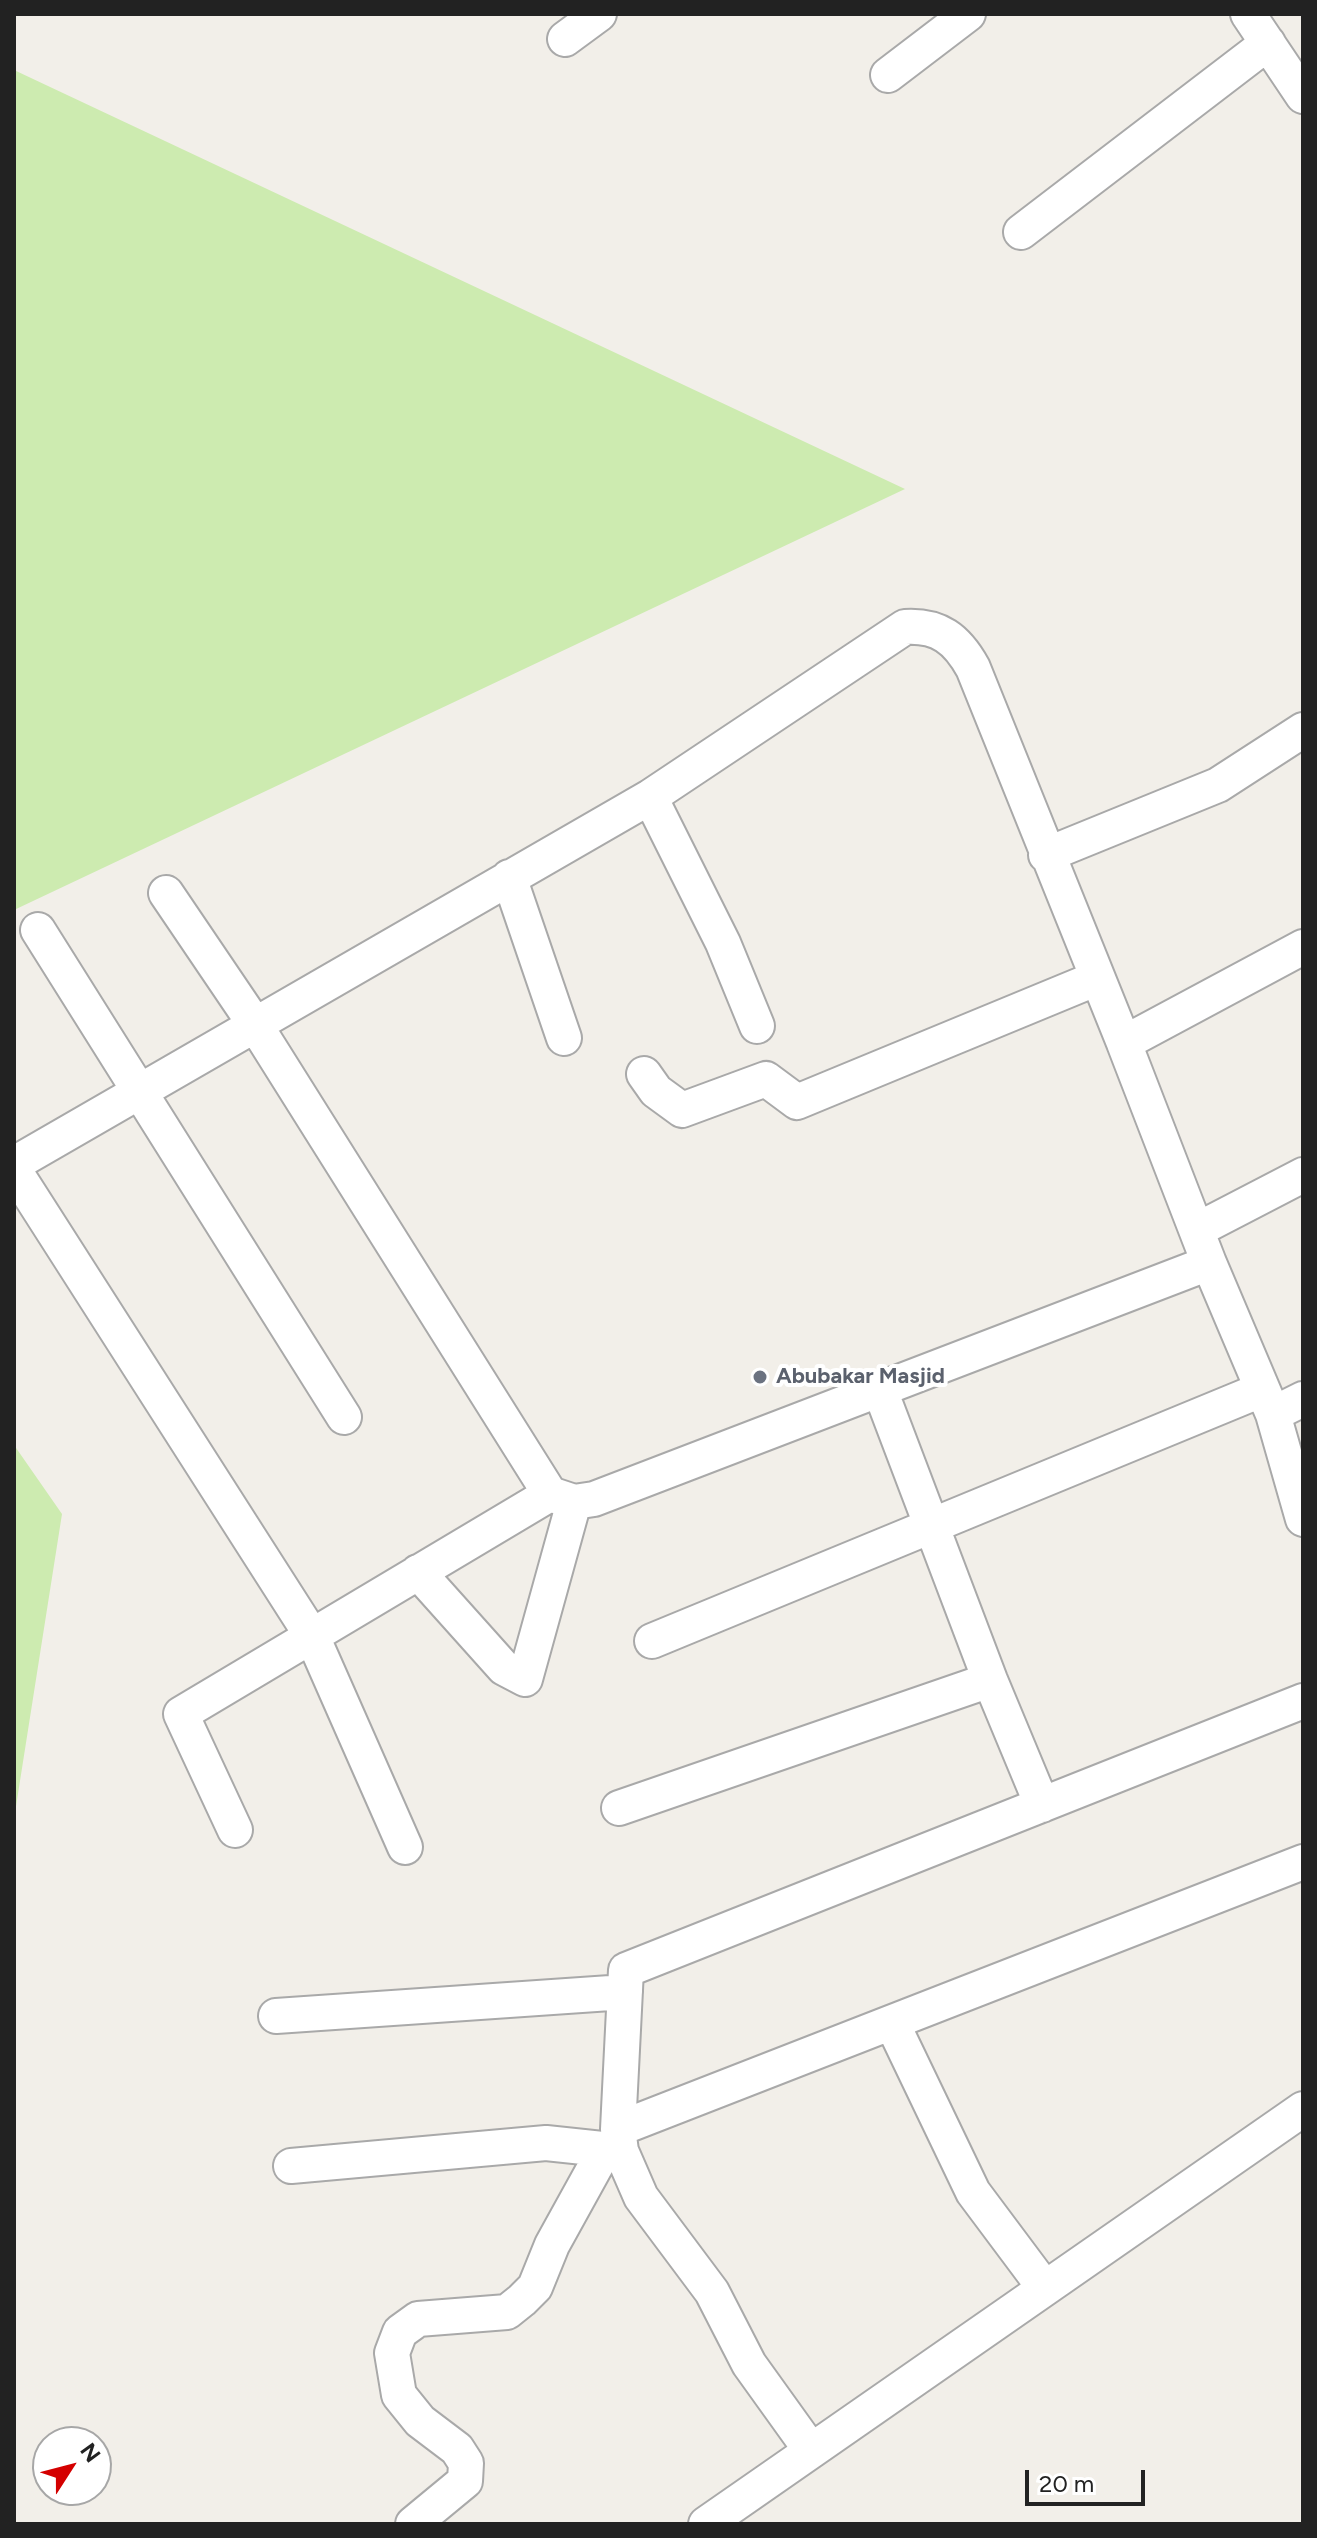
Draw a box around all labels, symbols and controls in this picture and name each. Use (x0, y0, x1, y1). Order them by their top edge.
place label: Abubakar Masjid (776, 1364, 945, 1390)
marker: Abubakar Masjid (751, 1368, 769, 1386)
north arrow (32, 2426, 112, 2506)
text: N (74, 2438, 106, 2468)
scale bar (1029, 2454, 1149, 2504)
text: 20 m (1039, 2469, 1094, 2498)

